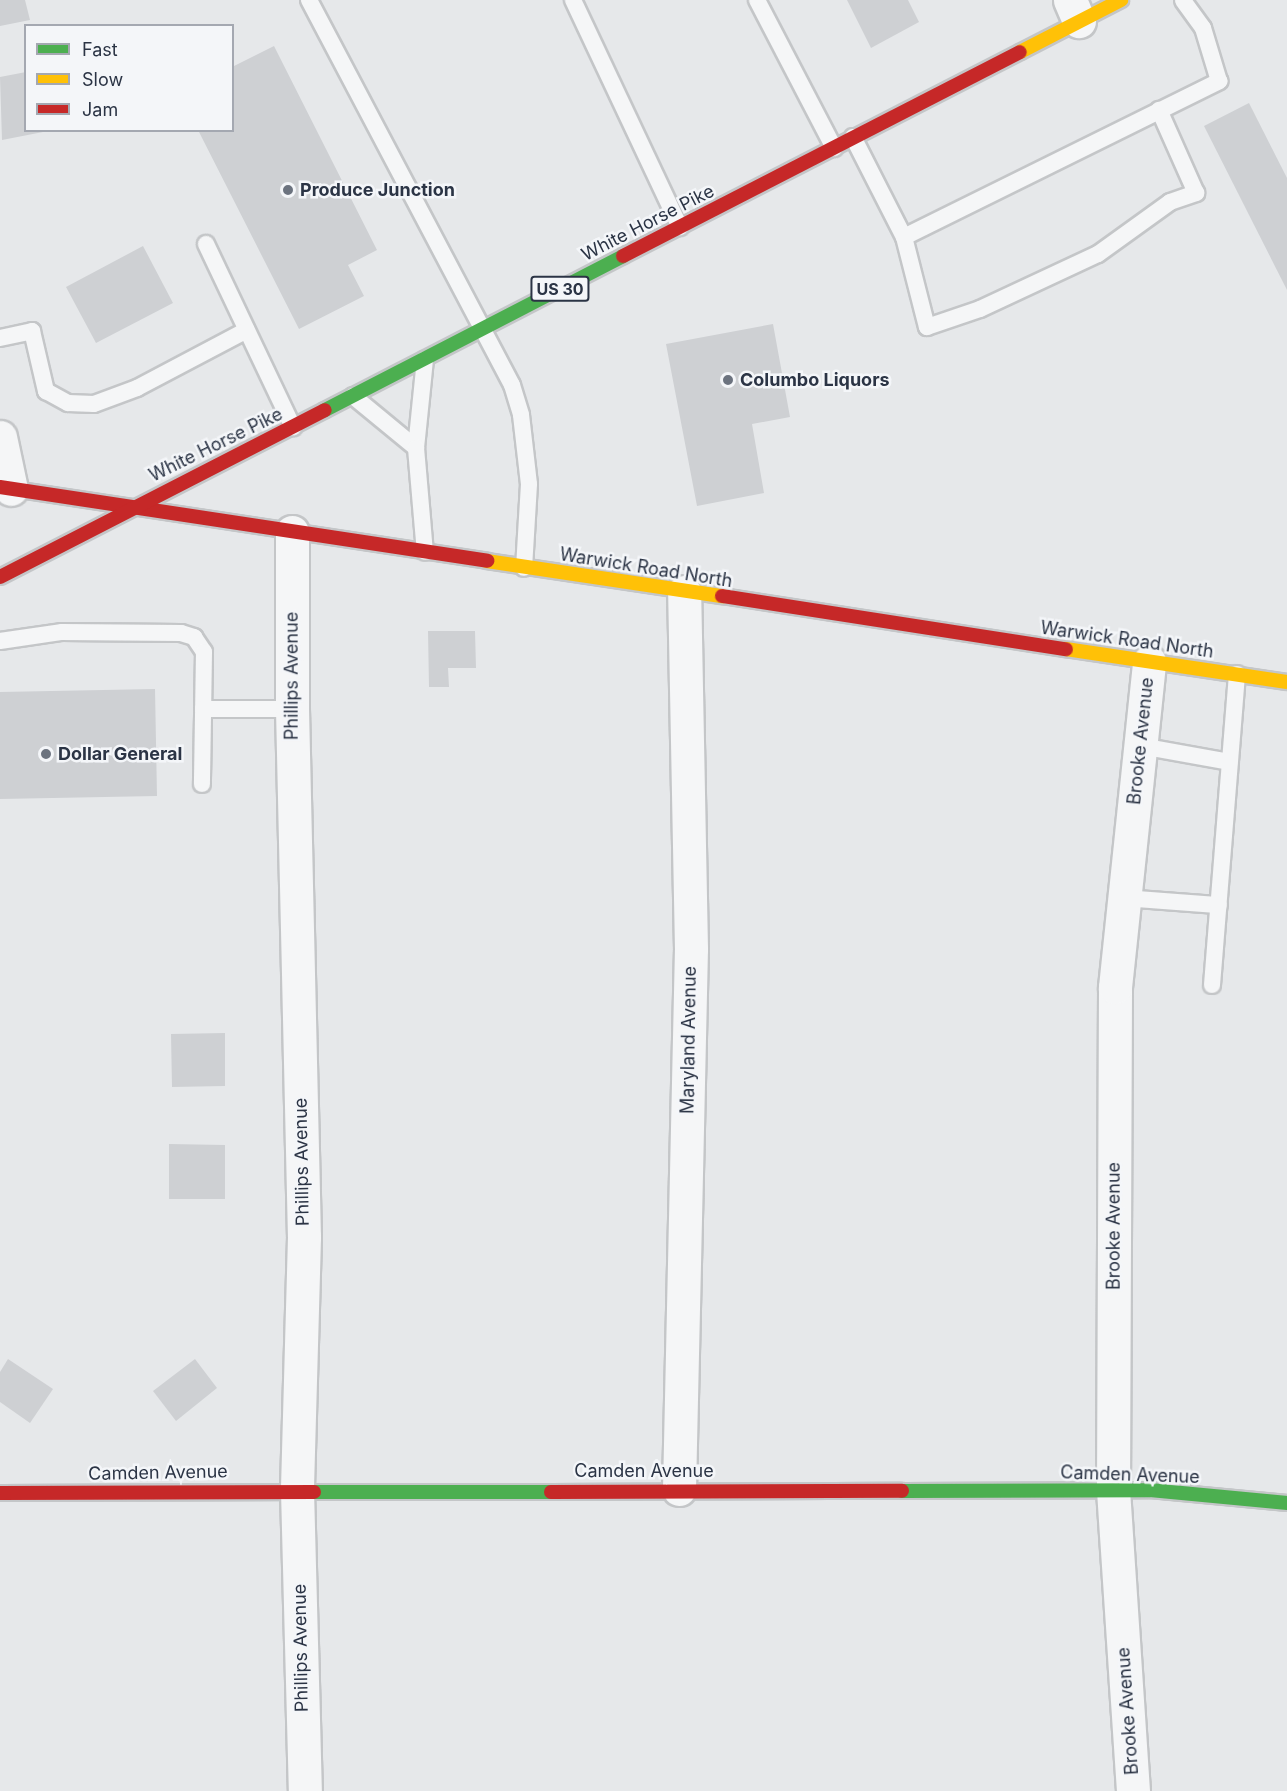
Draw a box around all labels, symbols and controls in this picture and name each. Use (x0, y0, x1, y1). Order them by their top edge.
legend (24, 24, 234, 132)
text: Fast (82, 39, 118, 60)
text: Slow (82, 69, 123, 90)
text: Jam (82, 99, 118, 120)
place label: Produce Junction (300, 179, 455, 201)
street label: White Horse Pike (578, 180, 718, 266)
marker: Produce Junction (281, 183, 295, 197)
road number: US 30 (530, 276, 590, 302)
place label: Columbo Liquors (740, 369, 890, 391)
marker: Columbo Liquors (721, 373, 735, 387)
street label: White Horse Pike (146, 403, 286, 487)
street label: Warwick Road North (558, 544, 734, 592)
street label: Phillips Avenue (281, 612, 303, 740)
street label: Warwick Road North (1039, 617, 1215, 663)
street label: Brooke Avenue (1124, 676, 1158, 806)
place label: Dollar General (58, 743, 182, 765)
marker: Dollar General (39, 747, 53, 761)
street label: Maryland Avenue (677, 966, 701, 1114)
street label: Phillips Avenue (290, 1098, 314, 1226)
street label: Brooke Avenue (1103, 1162, 1125, 1290)
street label: Camden Avenue (574, 1460, 714, 1482)
street label: Camden Avenue (88, 1461, 228, 1485)
street label: Camden Avenue (1060, 1462, 1200, 1488)
street label: Phillips Avenue (289, 1584, 313, 1712)
street label: Brooke Avenue (1113, 1646, 1143, 1776)

